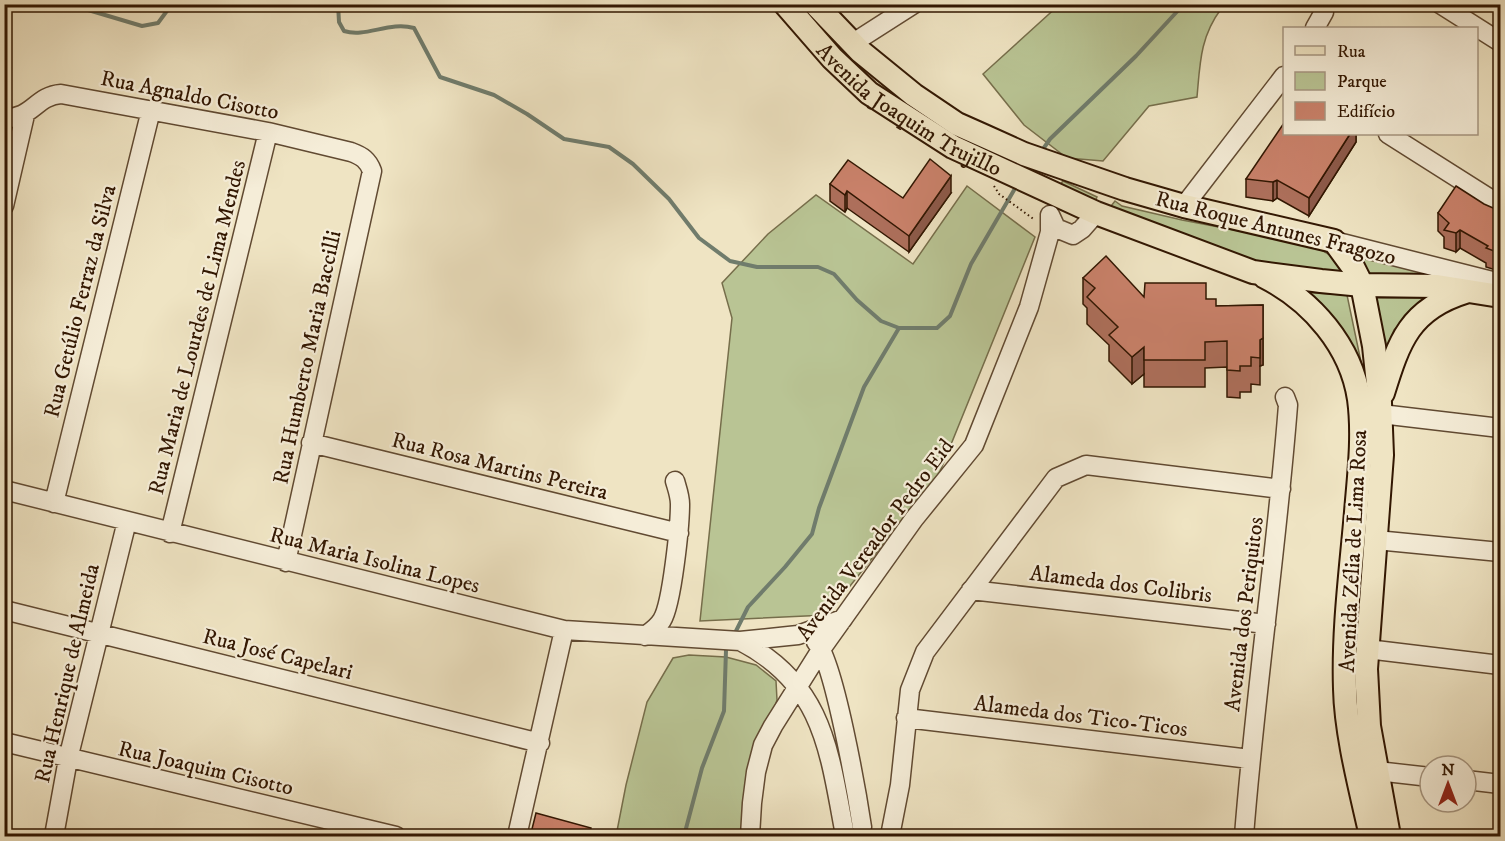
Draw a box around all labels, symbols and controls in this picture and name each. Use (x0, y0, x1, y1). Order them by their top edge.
legend (1283, 27, 1478, 135)
street label: Avenida Joaquim Trujillo (810, 38, 1006, 183)
text: Rua (1337, 41, 1366, 63)
street label: Rua Agnaldo Cisotto (98, 65, 281, 126)
text: Parque (1337, 71, 1387, 93)
text: Edifício (1337, 101, 1395, 123)
street label: Rua Maria de Lourdes de Lima Mendes (143, 157, 252, 497)
street label: Rua Getúlio Ferraz da Silva (38, 182, 123, 421)
street label: Rua Roque Antunes Fragozo (1152, 185, 1399, 271)
street label: Rua Humberto Maria Baccilli (267, 228, 348, 487)
street label: Rua Rosa Martins Pereira (389, 427, 611, 507)
street label: Avenida Zélia de Lima Rosa (1334, 428, 1373, 673)
street label: Avenida Vereador Pedro Eid (790, 434, 960, 646)
street label: Avenida dos Periquitos (1219, 515, 1270, 713)
street label: Rua Maria Isolina Lopes (267, 521, 483, 600)
street label: Rua Henrique de Almeida (29, 560, 106, 786)
street label: Alameda dos Colibris (1028, 560, 1213, 609)
street label: Rua José Capelari (200, 623, 355, 686)
street label: Alameda dos Tico-Ticos (972, 690, 1189, 743)
street label: Rua Joaquim Cisotto (115, 735, 296, 802)
north arrow (1418, 754, 1478, 814)
text: N (1441, 760, 1455, 780)

